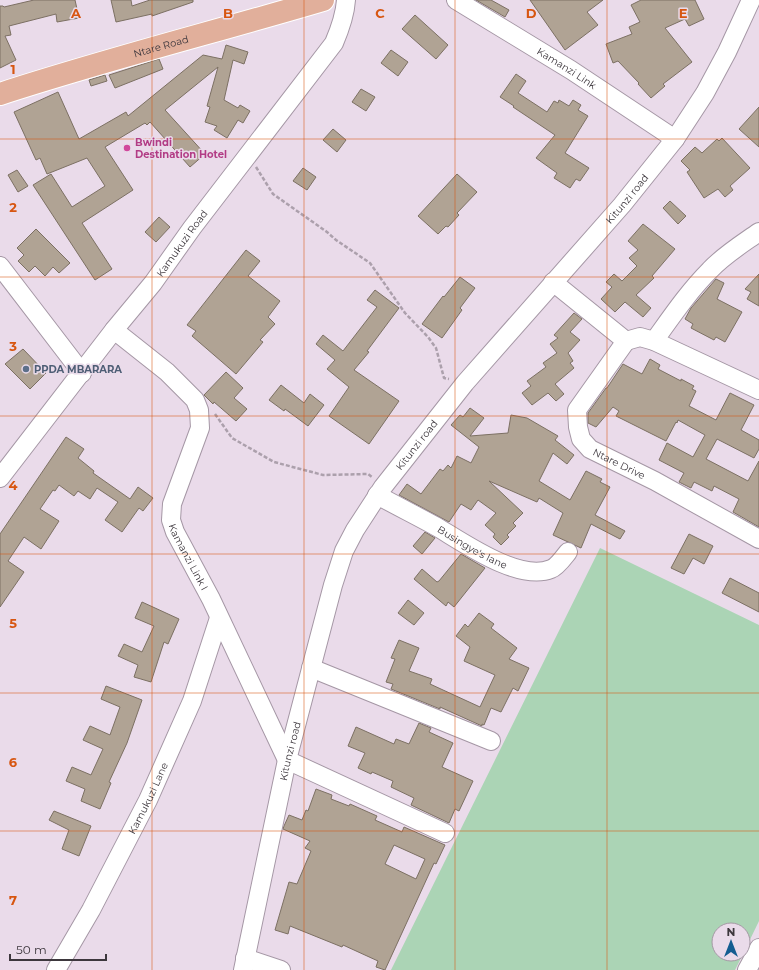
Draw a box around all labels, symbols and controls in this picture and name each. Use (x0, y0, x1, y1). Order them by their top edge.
text: A (70, 5, 82, 21)
text: B (223, 5, 233, 21)
text: C (375, 5, 385, 21)
text: D (526, 5, 537, 21)
text: E (679, 5, 688, 21)
street label: Ntare Road (132, 33, 190, 60)
street label: Kamanzi Link (534, 45, 599, 92)
text: 1 (10, 61, 16, 77)
place label: Bwindi Destination Hotel (135, 136, 227, 161)
marker: Bwindi Destination Hotel (122, 143, 132, 153)
street label: Kitunzi road (603, 171, 651, 226)
text: 2 (9, 199, 17, 215)
street label: Kamukuzi Road (154, 207, 211, 279)
text: 3 (8, 338, 17, 354)
place label: PPDA MBARARA (34, 363, 122, 376)
marker: PPDA MBARARA (21, 364, 31, 374)
street label: Kitunzi road (393, 417, 441, 473)
street label: Ntare Drive (591, 445, 647, 482)
text: 4 (9, 477, 18, 493)
street label: Kamanzi Link I (166, 522, 211, 593)
street label: Busingye's lane (435, 523, 509, 572)
text: 5 (9, 615, 17, 631)
street label: Kitunzi road (277, 720, 304, 782)
text: 6 (9, 754, 18, 770)
street label: Kamukuzi Lane (126, 760, 171, 836)
text: 7 (9, 892, 17, 908)
north arrow (711, 922, 751, 962)
text: N (727, 925, 735, 939)
scale bar (10, 936, 106, 962)
text: 50 m (16, 942, 47, 957)

